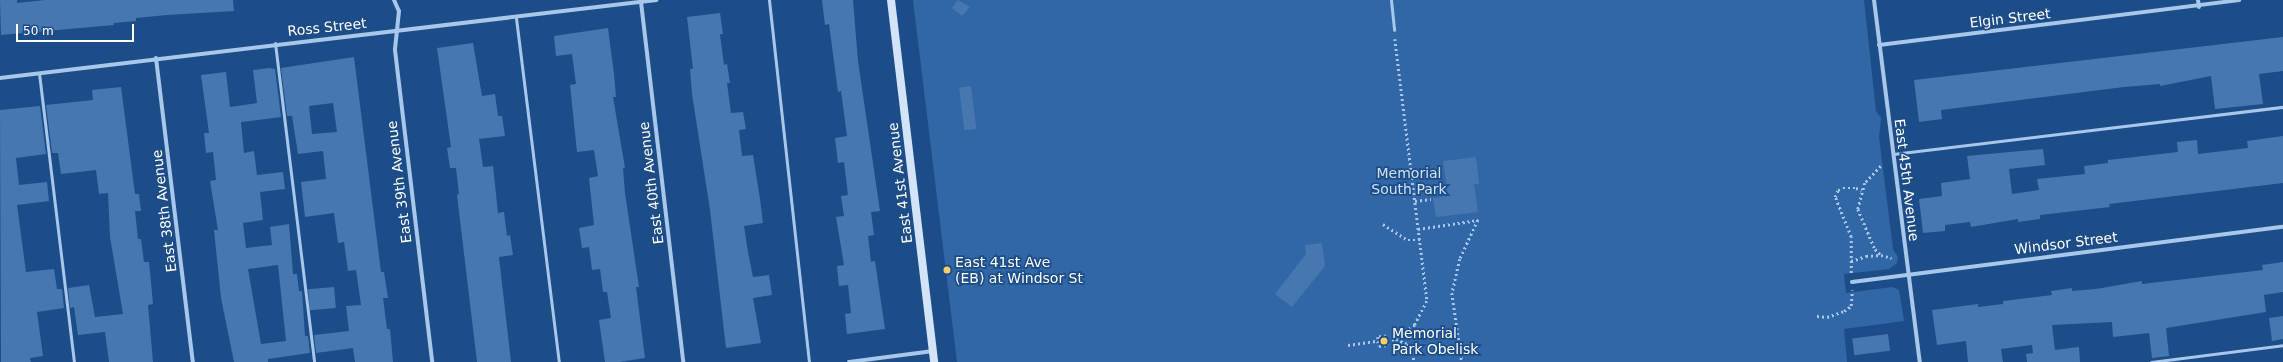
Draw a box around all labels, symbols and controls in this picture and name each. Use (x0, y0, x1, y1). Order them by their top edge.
street label: Elgin Street (1969, 5, 2051, 31)
street label: Ross Street (287, 15, 367, 39)
scale bar (18, 16, 136, 42)
text: 50 m (23, 24, 54, 38)
street label: East 45th Avenue (1891, 118, 1923, 242)
street label: East 39th Avenue (383, 120, 415, 244)
street label: East 40th Avenue (635, 121, 667, 245)
street label: East 41st Avenue (884, 122, 916, 244)
street label: East 38th Avenue (148, 149, 180, 273)
park label: Memorial South Park (1371, 165, 1447, 198)
street label: Windsor Street (2013, 228, 2119, 258)
place label: East 41st Ave (EB) at Windsor St (955, 254, 1083, 286)
marker: East 41st Ave (EB) at Windsor St (942, 265, 952, 275)
place label: Memorial Park Obelisk (1392, 325, 1478, 358)
marker: Memorial Park Obelisk (1379, 336, 1389, 346)

